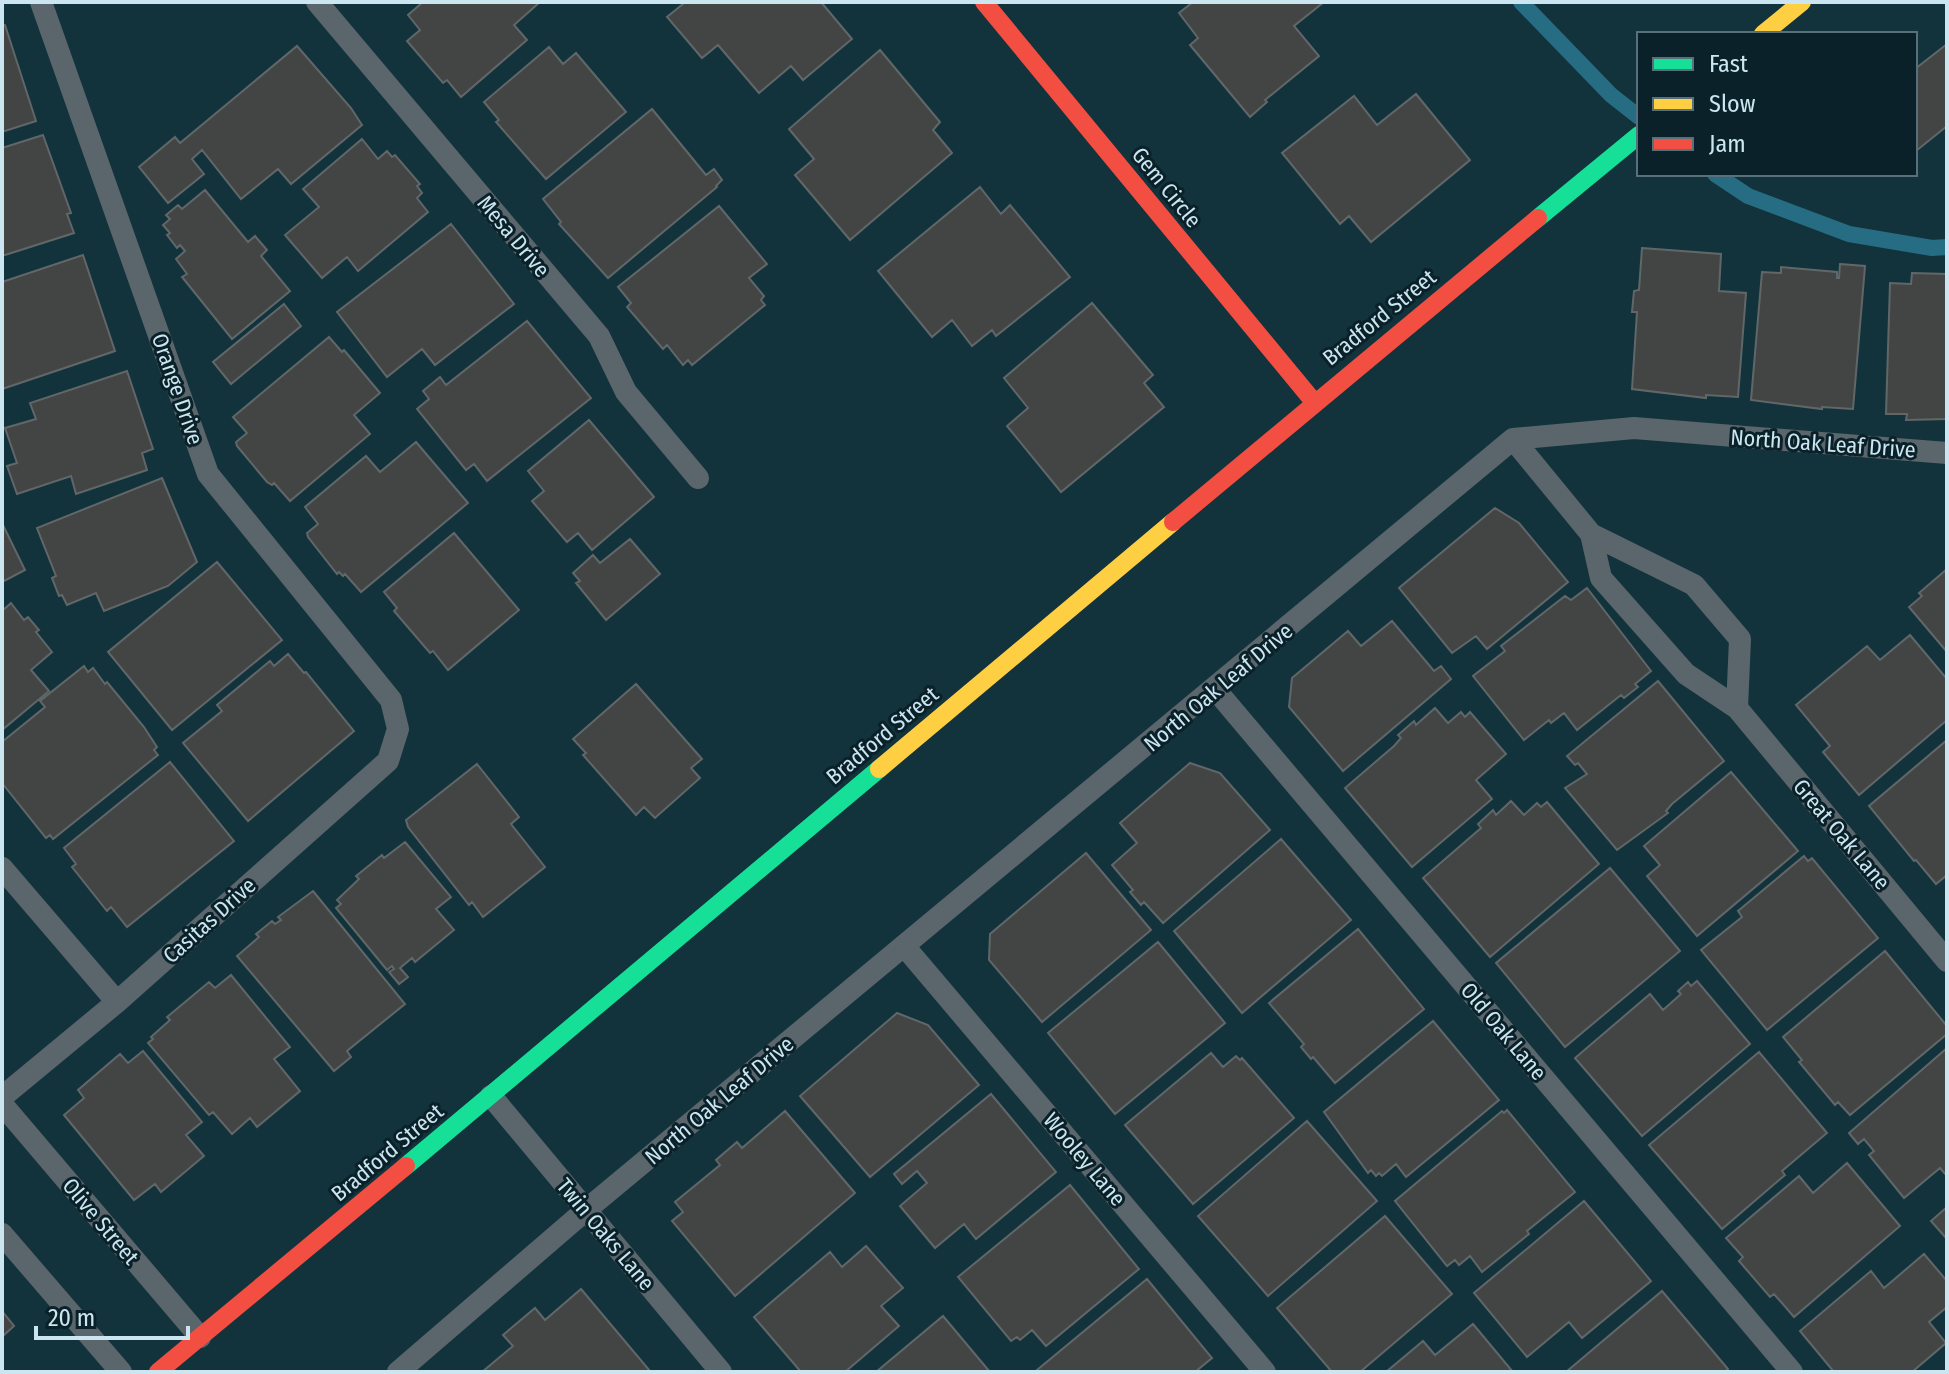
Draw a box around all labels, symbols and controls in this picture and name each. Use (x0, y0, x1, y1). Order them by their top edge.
legend (1637, 32, 1917, 176)
text: Fast (1709, 50, 1748, 78)
text: Slow (1709, 90, 1756, 118)
text: Jam (1709, 130, 1746, 158)
street label: Gem Circle (1126, 142, 1207, 233)
street label: Mesa Drive (472, 190, 556, 283)
street label: Bradford Street (1317, 263, 1442, 371)
street label: Orange Drive (146, 330, 209, 448)
street label: North Oak Leaf Drive (1729, 424, 1916, 463)
street label: North Oak Leaf Drive (1139, 617, 1298, 757)
street label: Bradford Street (821, 680, 944, 790)
street label: Great Oak Lane (1788, 774, 1896, 895)
street label: Casitas Drive (157, 872, 261, 969)
street label: Old Oak Lane (1455, 977, 1552, 1086)
street label: North Oak Leaf Drive (640, 1030, 799, 1170)
street label: Bradford Street (326, 1097, 449, 1207)
street label: Wooley Lane (1038, 1107, 1132, 1212)
street label: Olive Street (57, 1172, 145, 1271)
street label: Twin Oaks Lane (551, 1173, 660, 1296)
scale bar (36, 1290, 188, 1340)
text: 20 m (48, 1304, 95, 1332)

